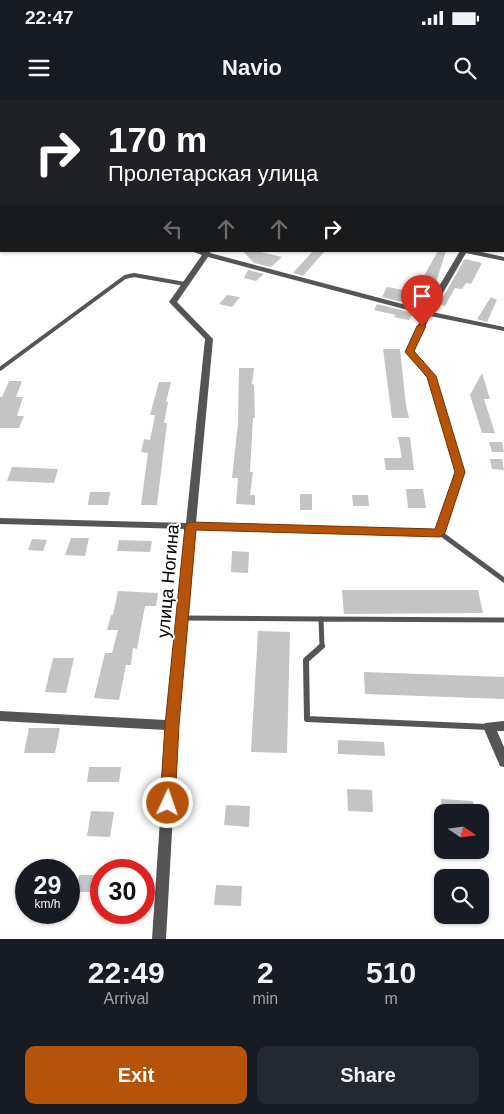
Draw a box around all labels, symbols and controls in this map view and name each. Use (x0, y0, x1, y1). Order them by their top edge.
text: 22:47 (25, 7, 74, 28)
icon: menu (25, 54, 53, 82)
icon: search (451, 54, 479, 82)
text: Navio (222, 55, 282, 80)
icon: right (25, 120, 90, 185)
text: 170 m (108, 120, 207, 159)
text: Пролетарская улица (108, 161, 318, 186)
icon: left (159, 215, 187, 243)
icon: ahead (212, 215, 240, 243)
icon: ahead (265, 215, 293, 243)
icon: right (318, 215, 346, 243)
pin (401, 275, 443, 326)
icon: arrive (408, 282, 436, 310)
street label: улица Ногина (153, 522, 183, 639)
position arrow (141, 776, 193, 828)
north arrow (434, 804, 489, 859)
map controls (434, 804, 489, 924)
speed limit sign: 30 (90, 859, 155, 924)
button: search (434, 869, 489, 924)
text: 29 (34, 871, 61, 899)
text: km/h (34, 897, 61, 911)
text: 22:49 (88, 956, 165, 989)
text: 2 (257, 956, 274, 989)
text: 510 (366, 956, 416, 989)
text: Arrival (104, 990, 149, 1007)
text: min (252, 990, 278, 1007)
text: m (384, 990, 398, 1007)
button: Exit (25, 1046, 247, 1104)
button: Share (257, 1046, 479, 1104)

